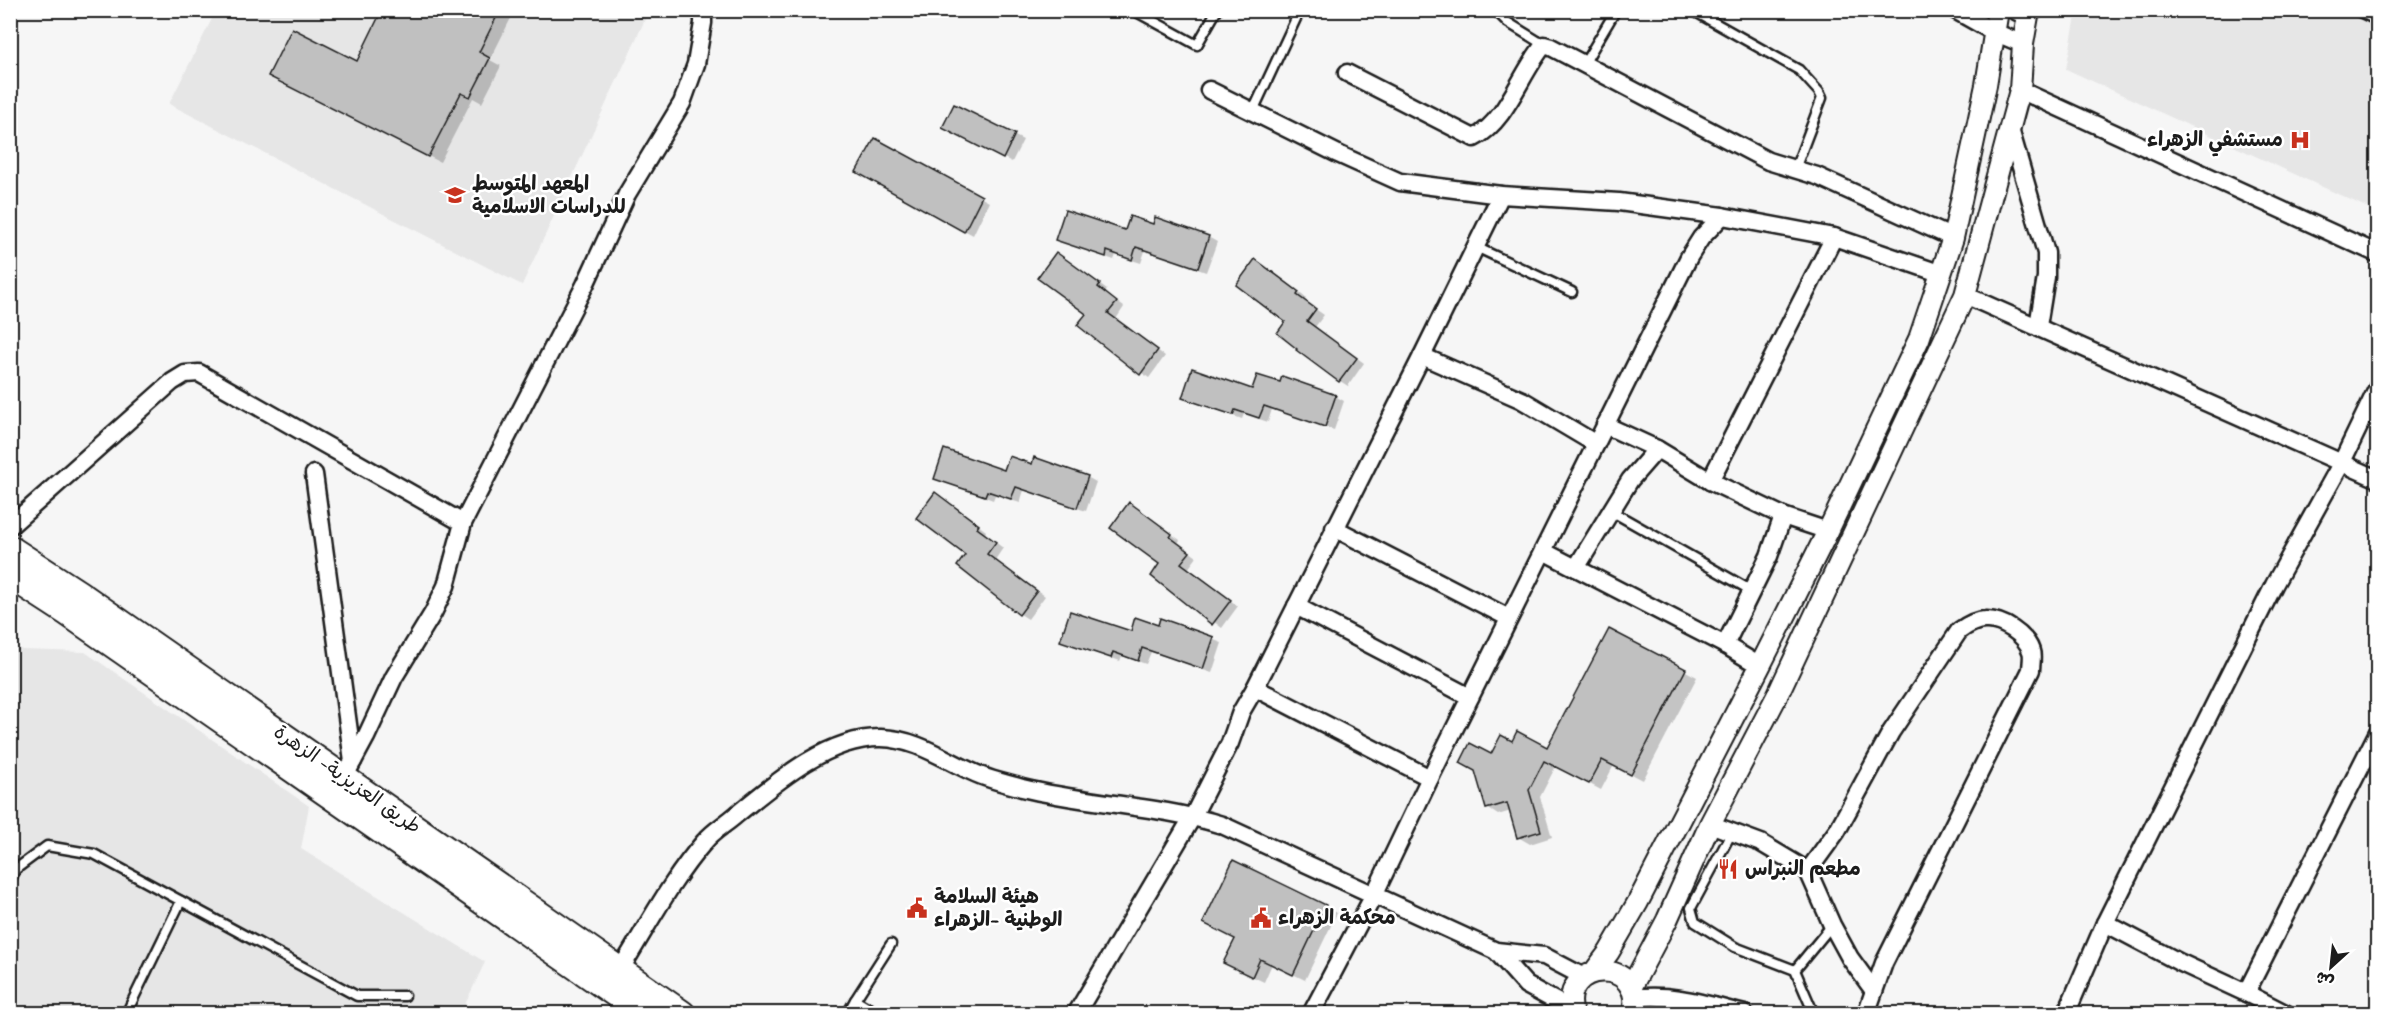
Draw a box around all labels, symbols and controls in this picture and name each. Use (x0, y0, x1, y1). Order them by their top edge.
place label: مستشفي الزهراء (2147, 127, 2283, 157)
hospital icon: مستشفي الزهراء (2288, 128, 2312, 152)
place label: المعهد المتوسط للدراسات الاسلامية (472, 171, 626, 221)
school or university icon: المعهد المتوسط للدراسات الاسلامية (443, 183, 467, 207)
street label: طريق العزيزية- الزهرة (268, 719, 426, 841)
place label: مطعم النبراس (1745, 856, 1861, 883)
restaurant icon: مطعم النبراس (1716, 857, 1740, 881)
place label: هيئة السلامة الوطنية -الزهراء (934, 884, 1062, 934)
public building icon: هيئة السلامة الوطنية -الزهراء (905, 896, 929, 920)
place label: محكمة الزهراء (1278, 905, 1396, 932)
public building icon: محكمة الزهراء (1249, 906, 1273, 930)
north arrow (2301, 937, 2361, 997)
text: ش (2312, 966, 2337, 992)

